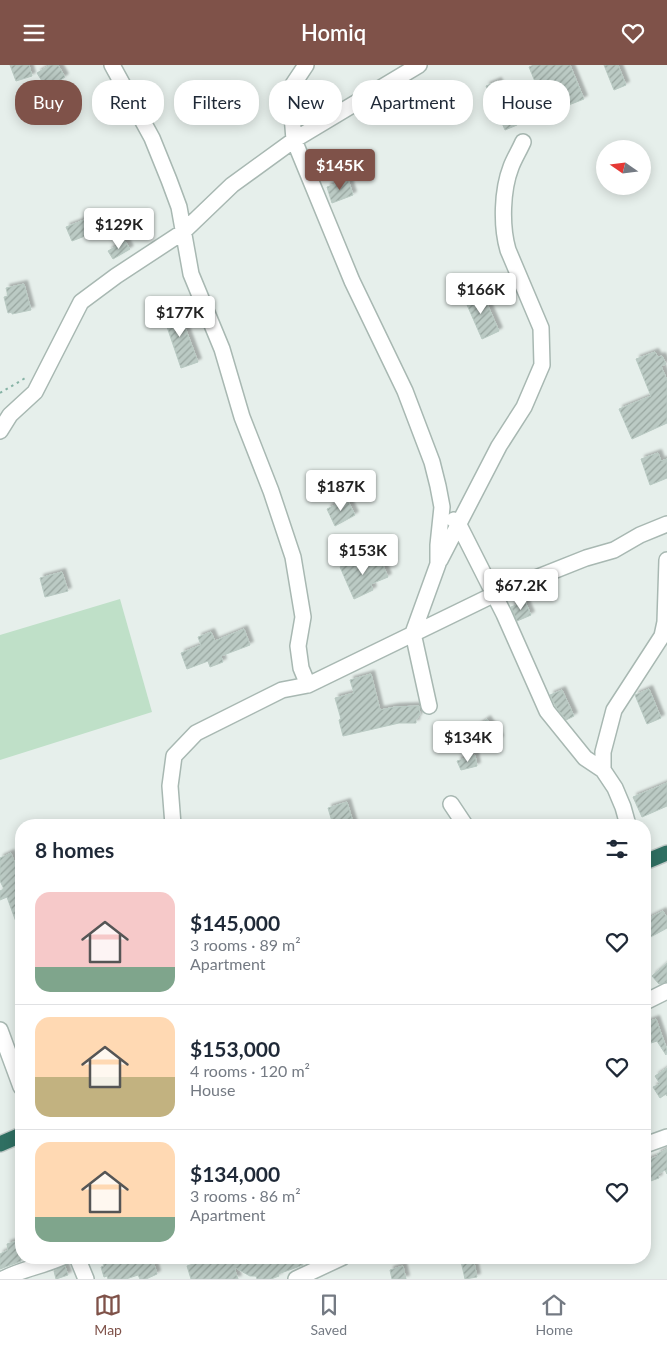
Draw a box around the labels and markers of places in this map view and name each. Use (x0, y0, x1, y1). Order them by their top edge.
pin: $145K (305, 149, 375, 191)
pin: $129K (84, 207, 154, 250)
pin: $166K (446, 273, 516, 315)
pin: $177K (145, 295, 215, 338)
pin: $187K (306, 469, 376, 512)
pin: $153K (328, 533, 398, 576)
pin: $67.2K (480, 569, 562, 611)
pin: $134K (433, 721, 503, 763)

